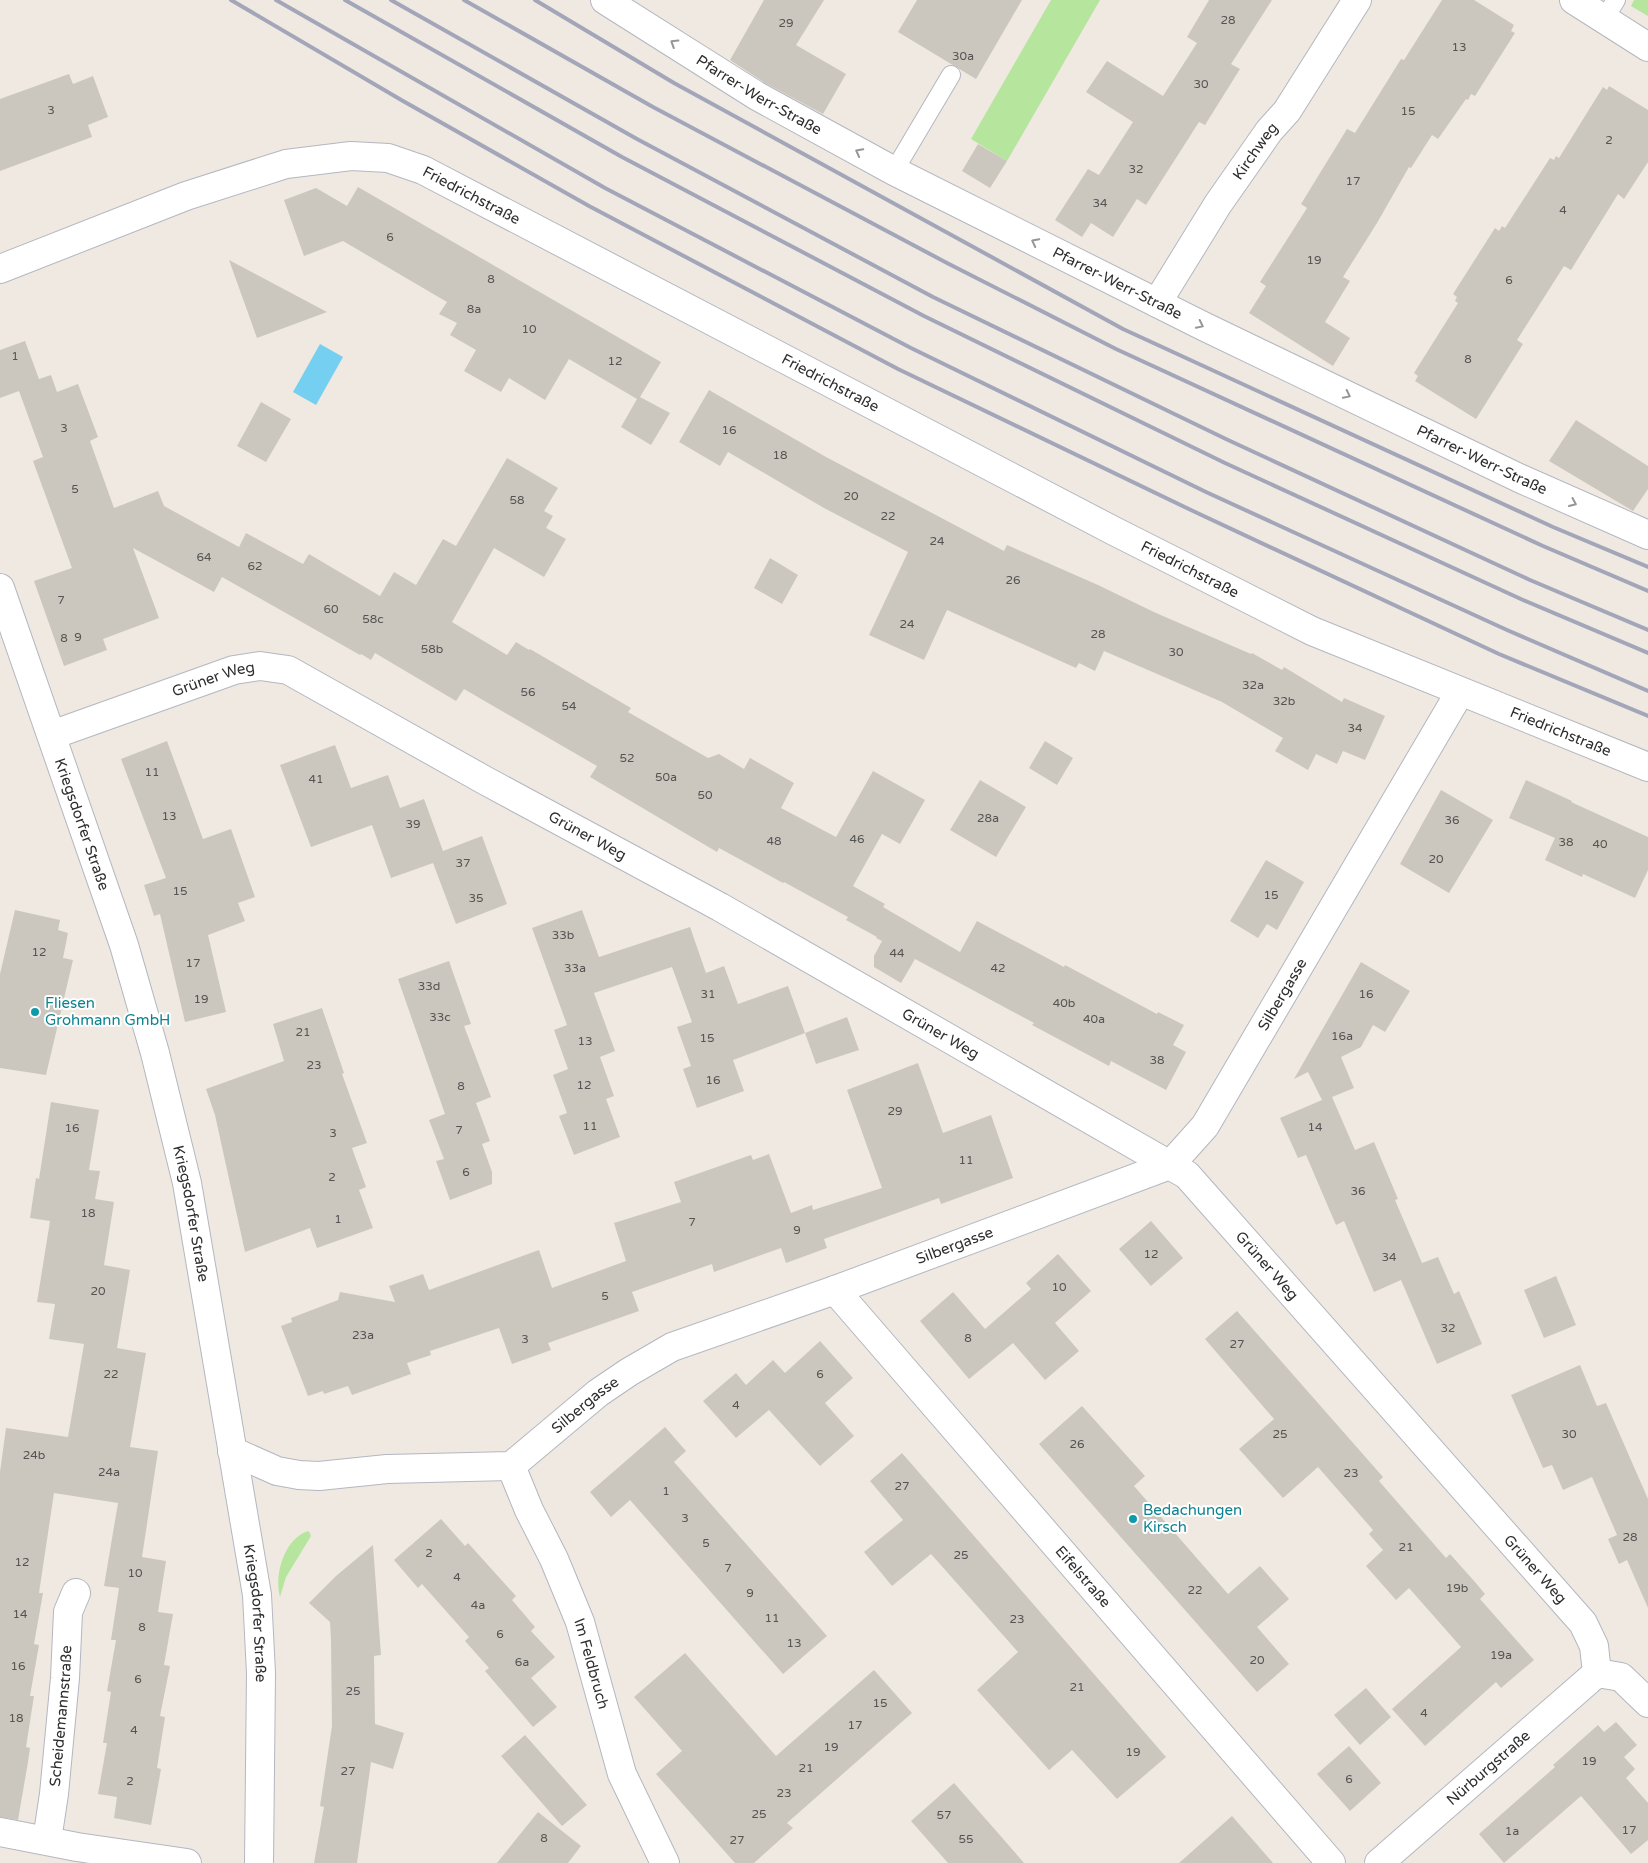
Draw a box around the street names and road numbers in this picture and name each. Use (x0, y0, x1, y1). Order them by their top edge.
street label: Pfarrer-Werr-Straße (693, 51, 825, 139)
street label: Kirchweg (1229, 118, 1282, 183)
street label: Friedrichstraße (420, 162, 523, 228)
street label: Pfarrer-Werr-Straße (1050, 243, 1185, 323)
street label: Friedrichstraße (779, 350, 882, 416)
street label: Pfarrer-Werr-Straße (1414, 421, 1550, 498)
street label: Friedrichstraße (1138, 537, 1242, 602)
street label: Grüner Weg (170, 658, 256, 700)
street label: Friedrichstraße (1507, 703, 1614, 760)
street label: Kriegsdorfer Straße (51, 756, 113, 893)
street label: Grüner Weg (545, 807, 630, 864)
street label: Silbergasse (1254, 955, 1311, 1034)
street label: Grüner Weg (899, 1004, 982, 1063)
street label: Kriegsdorfer Straße (169, 1143, 213, 1283)
street label: Silbergasse (913, 1223, 996, 1268)
street label: Grüner Weg (1232, 1227, 1302, 1304)
street label: Silbergasse (548, 1373, 622, 1437)
street label: Grüner Weg (1500, 1531, 1571, 1607)
street label: Eifelstraße (1052, 1542, 1115, 1611)
street label: Kriegsdorfer Straße (239, 1543, 270, 1682)
street label: Im Feldbruch (570, 1615, 613, 1711)
street label: Scheidemannstraße (46, 1645, 75, 1787)
street label: Nürburgstraße (1443, 1726, 1534, 1809)

